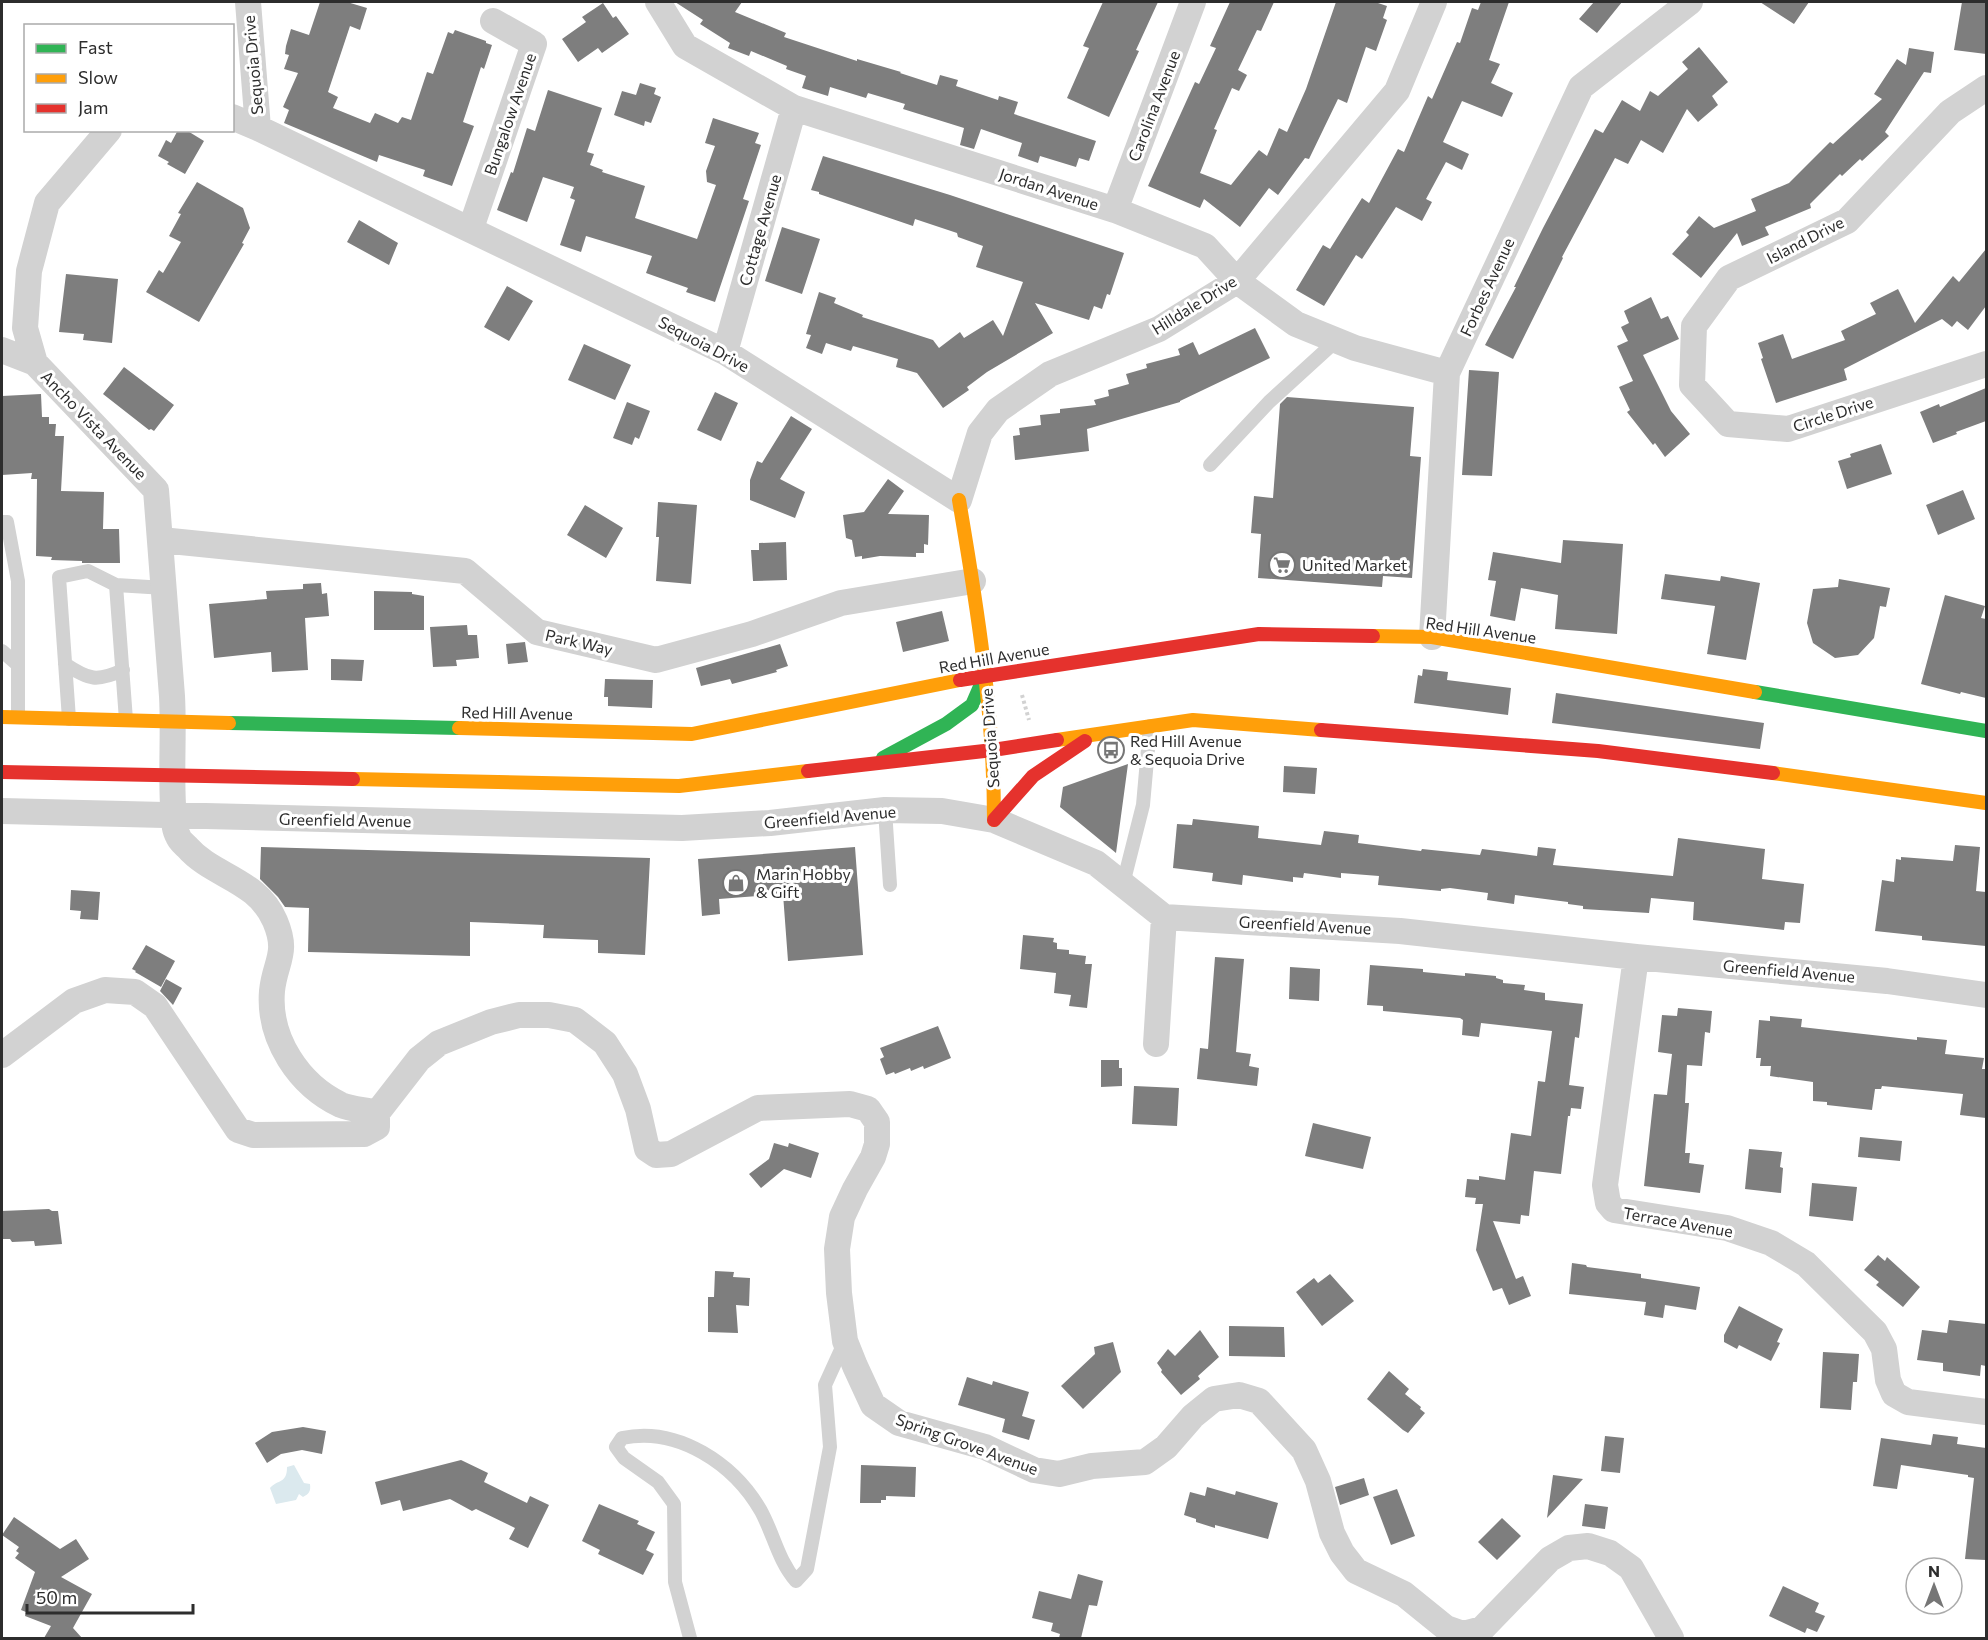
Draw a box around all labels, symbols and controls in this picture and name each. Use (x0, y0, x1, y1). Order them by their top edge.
street label: Sequoia Drive (239, 14, 266, 116)
legend (24, 24, 234, 132)
text: Fast (78, 36, 113, 58)
street label: Carolina Avenue (1124, 48, 1183, 164)
street label: Bungalow Avenue (480, 50, 539, 177)
text: Slow (78, 66, 118, 88)
text: Jam (78, 96, 108, 118)
street label: Jordan Avenue (997, 163, 1101, 214)
street label: Cottage Avenue (735, 172, 785, 288)
street label: Island Drive (1763, 212, 1847, 267)
street label: Forbes Avenue (1455, 235, 1518, 339)
street label: Hilldale Drive (1148, 271, 1240, 338)
street label: Sequoia Drive (656, 312, 753, 375)
street label: Ancho Vista Avenue (38, 366, 151, 483)
street label: Circle Drive (1790, 392, 1875, 435)
supermarket icon: United Market (1267, 550, 1297, 580)
place label: United Market (1302, 555, 1408, 574)
street label: Red Hill Avenue (1425, 612, 1538, 647)
street label: Park Way (544, 625, 615, 658)
street label: Red Hill Avenue (937, 638, 1051, 677)
street label: Sequoia Drive (977, 688, 1002, 789)
street label: Red Hill Avenue (461, 702, 573, 723)
place label: Red Hill Avenue & Sequoia Drive (1130, 731, 1245, 768)
bus stop icon: Red Hill Avenue & Sequoia Drive (1096, 735, 1126, 765)
street label: Greenfield Avenue (763, 801, 897, 832)
street label: Greenfield Avenue (279, 809, 411, 830)
place label: Marin Hobby & Gift (756, 864, 851, 901)
shop icon: Marin Hobby & Gift (721, 868, 751, 898)
street label: Greenfield Avenue (1238, 912, 1372, 937)
street label: Greenfield Avenue (1722, 955, 1856, 986)
street label: Terrace Avenue (1622, 1202, 1735, 1241)
street label: Spring Grove Avenue (893, 1409, 1041, 1478)
north arrow (1904, 1556, 1964, 1616)
text: N (1928, 1561, 1940, 1580)
scale bar (27, 1577, 194, 1615)
text: 50 m (36, 1586, 77, 1608)

